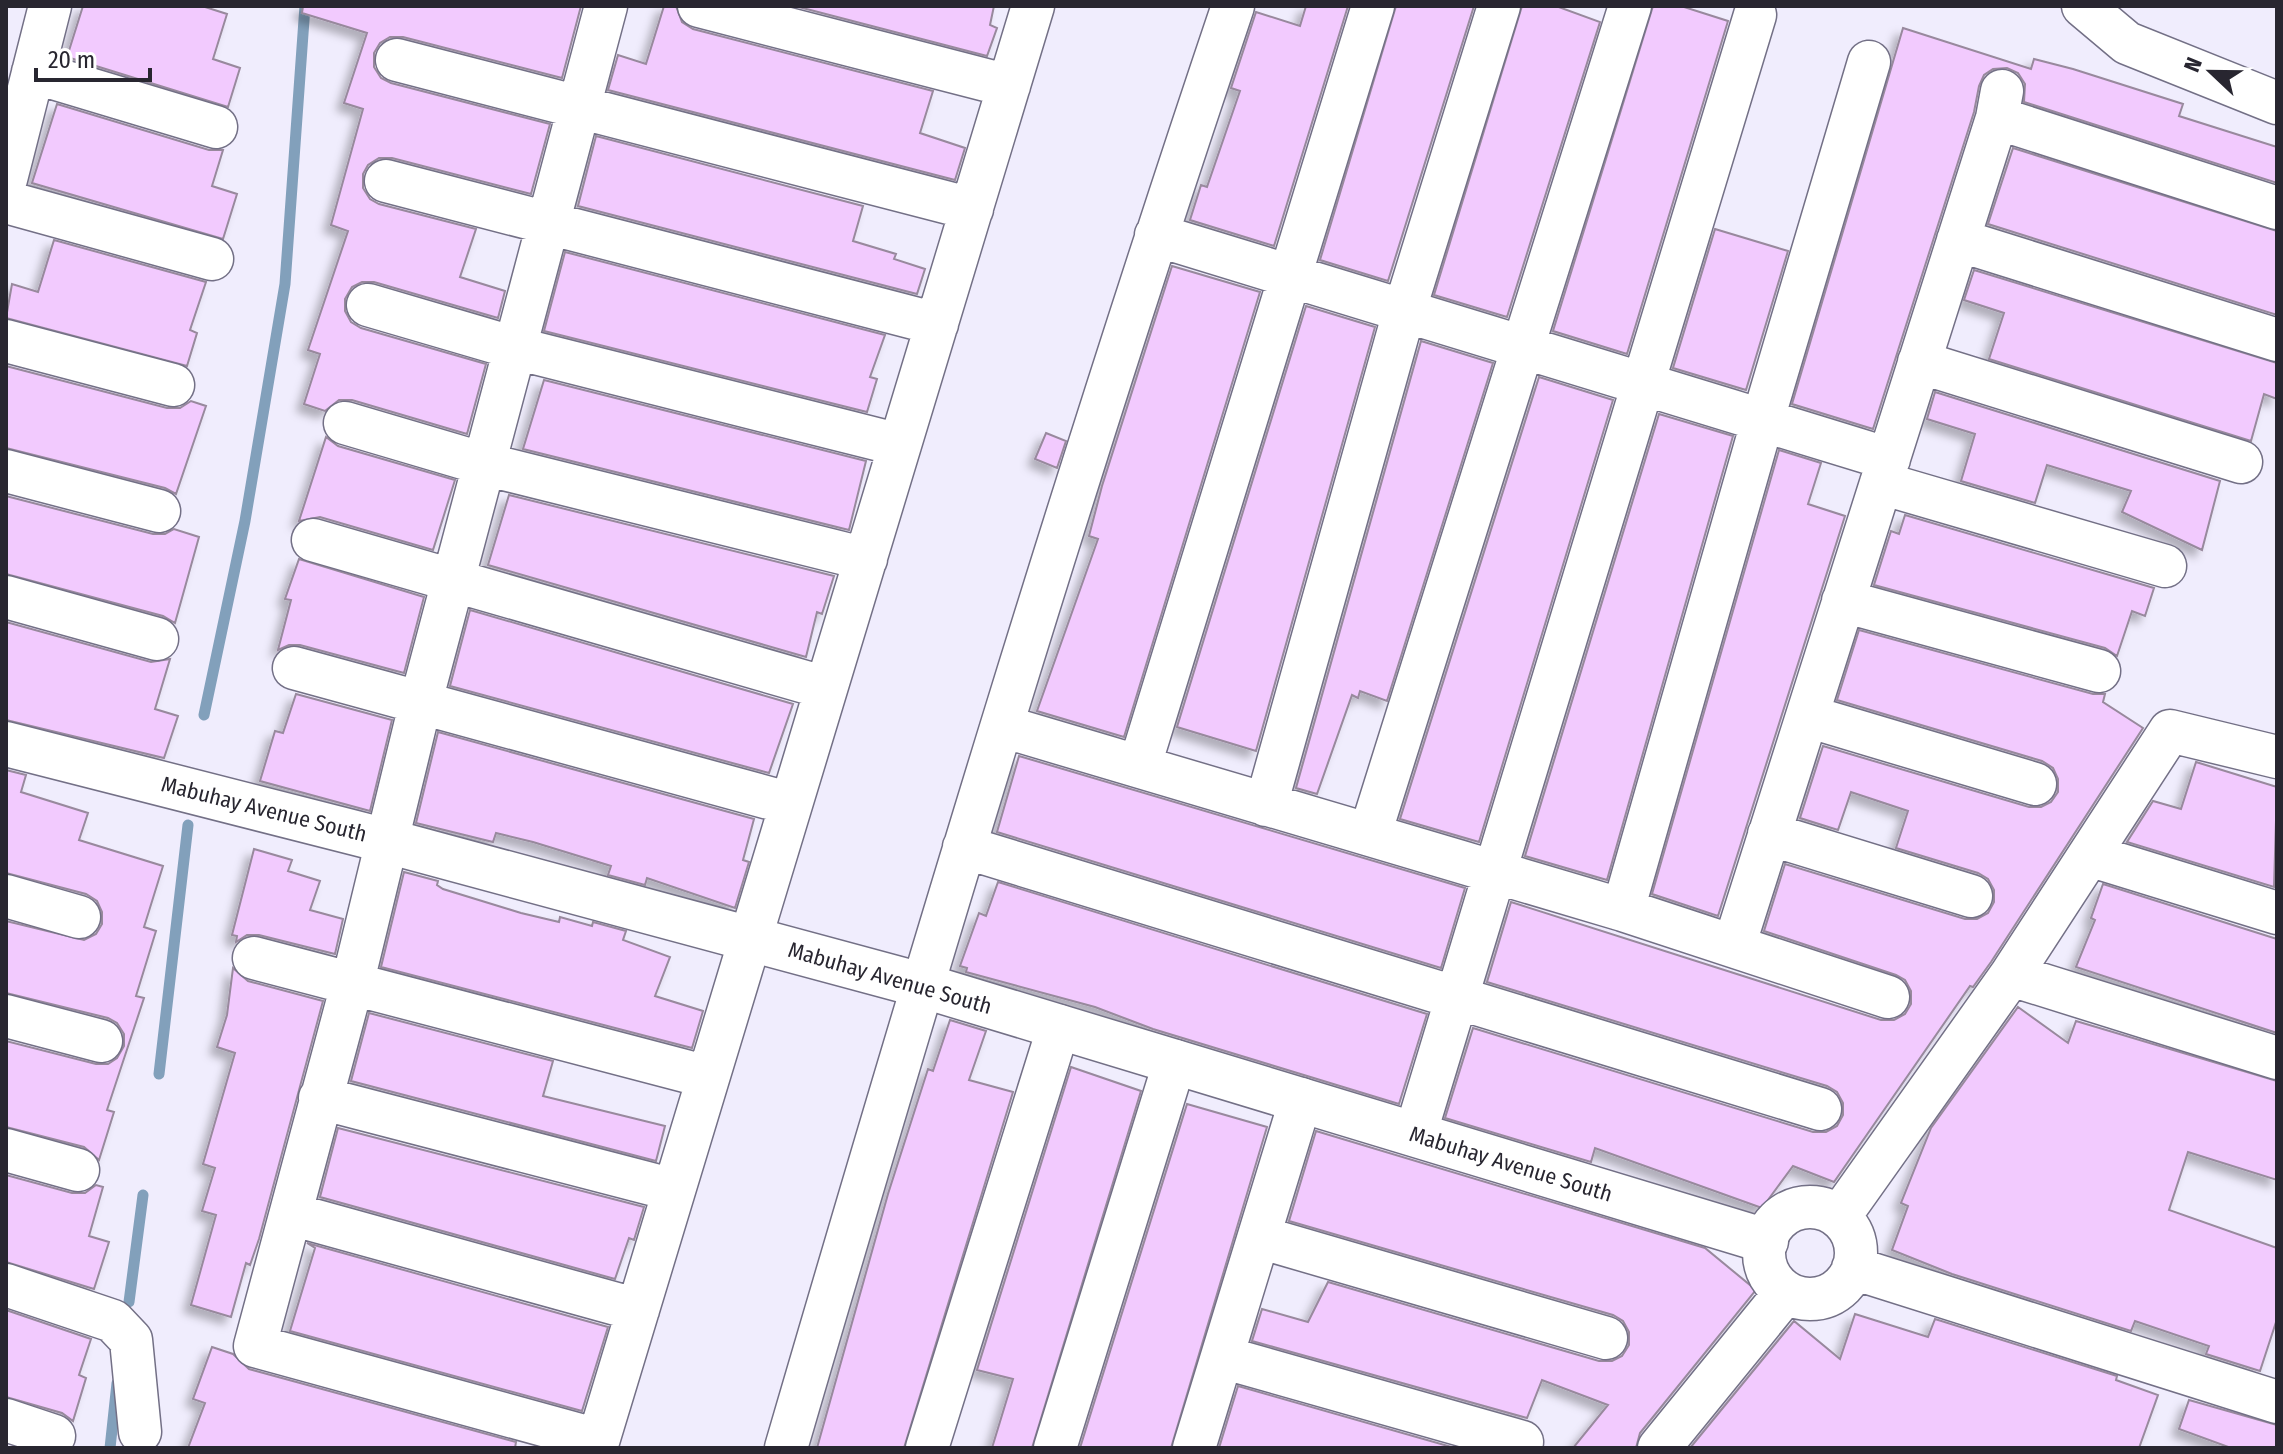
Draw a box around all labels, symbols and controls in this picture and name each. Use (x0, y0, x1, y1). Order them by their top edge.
scale bar (36, 32, 150, 82)
north arrow (2171, 32, 2251, 112)
text: 20 m (48, 46, 95, 74)
text: N (2178, 54, 2208, 76)
street label: Mabuhay Avenue South (159, 770, 369, 848)
street label: Mabuhay Avenue South (785, 936, 995, 1020)
street label: Mabuhay Avenue South (1406, 1120, 1616, 1208)

